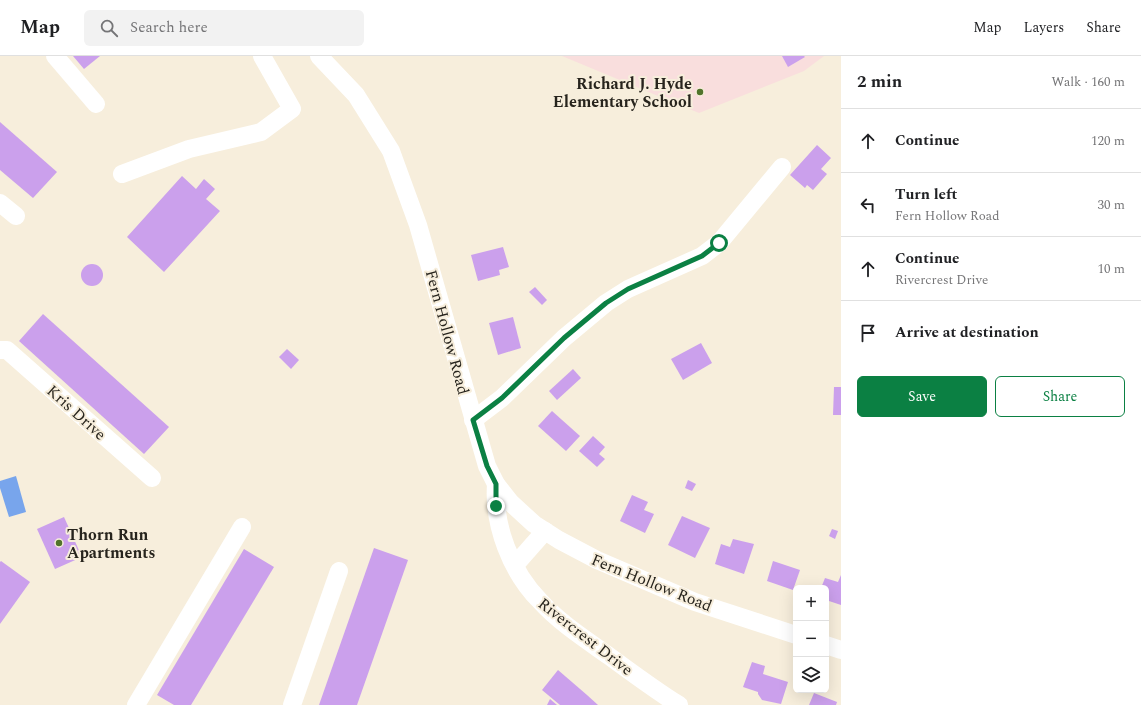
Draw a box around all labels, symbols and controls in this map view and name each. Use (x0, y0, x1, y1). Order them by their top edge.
search box (84, 10, 364, 46)
text: Map (20, 13, 60, 42)
text: Search here (130, 16, 208, 39)
icon: search (98, 17, 120, 39)
text: Map (973, 17, 1002, 38)
text: Layers (1024, 17, 1064, 38)
text: Share (1086, 17, 1121, 38)
text: 2 min (857, 69, 902, 95)
place label: Richard J. Hyde Elementary School (553, 72, 692, 114)
text: Walk · 160 m (1051, 72, 1125, 92)
marker: Richard J. Hyde Elementary School (695, 87, 705, 97)
text: Continue (895, 129, 960, 152)
icon: ahead (857, 130, 879, 152)
text: 120 m (1091, 131, 1125, 151)
text: Turn left (895, 183, 957, 206)
icon: left (857, 194, 879, 216)
text: 30 m (1098, 195, 1125, 215)
text: Fern Hollow Road (895, 206, 999, 226)
route start (710, 234, 728, 252)
text: Continue (895, 247, 960, 270)
icon: ahead (857, 258, 879, 280)
text: 10 m (1098, 259, 1125, 279)
street label: Fern Hollow Road (419, 267, 475, 397)
text: Rivercrest Drive (895, 270, 988, 290)
text: Arrive at destination (895, 321, 1039, 344)
icon: arrive (857, 322, 879, 344)
button: Save (857, 376, 987, 417)
button: Share (995, 376, 1125, 417)
street label: Kris Drive (41, 379, 111, 446)
route end (487, 497, 505, 515)
place label: Thorn Run Apartments (67, 523, 156, 565)
marker: Thorn Run Apartments (54, 538, 64, 548)
street label: Fern Hollow Road (588, 548, 716, 618)
map controls (793, 585, 829, 693)
button: + (793, 585, 829, 621)
street label: Rivercrest Drive (533, 592, 638, 682)
button: − (793, 621, 829, 657)
button: layers (793, 657, 829, 693)

